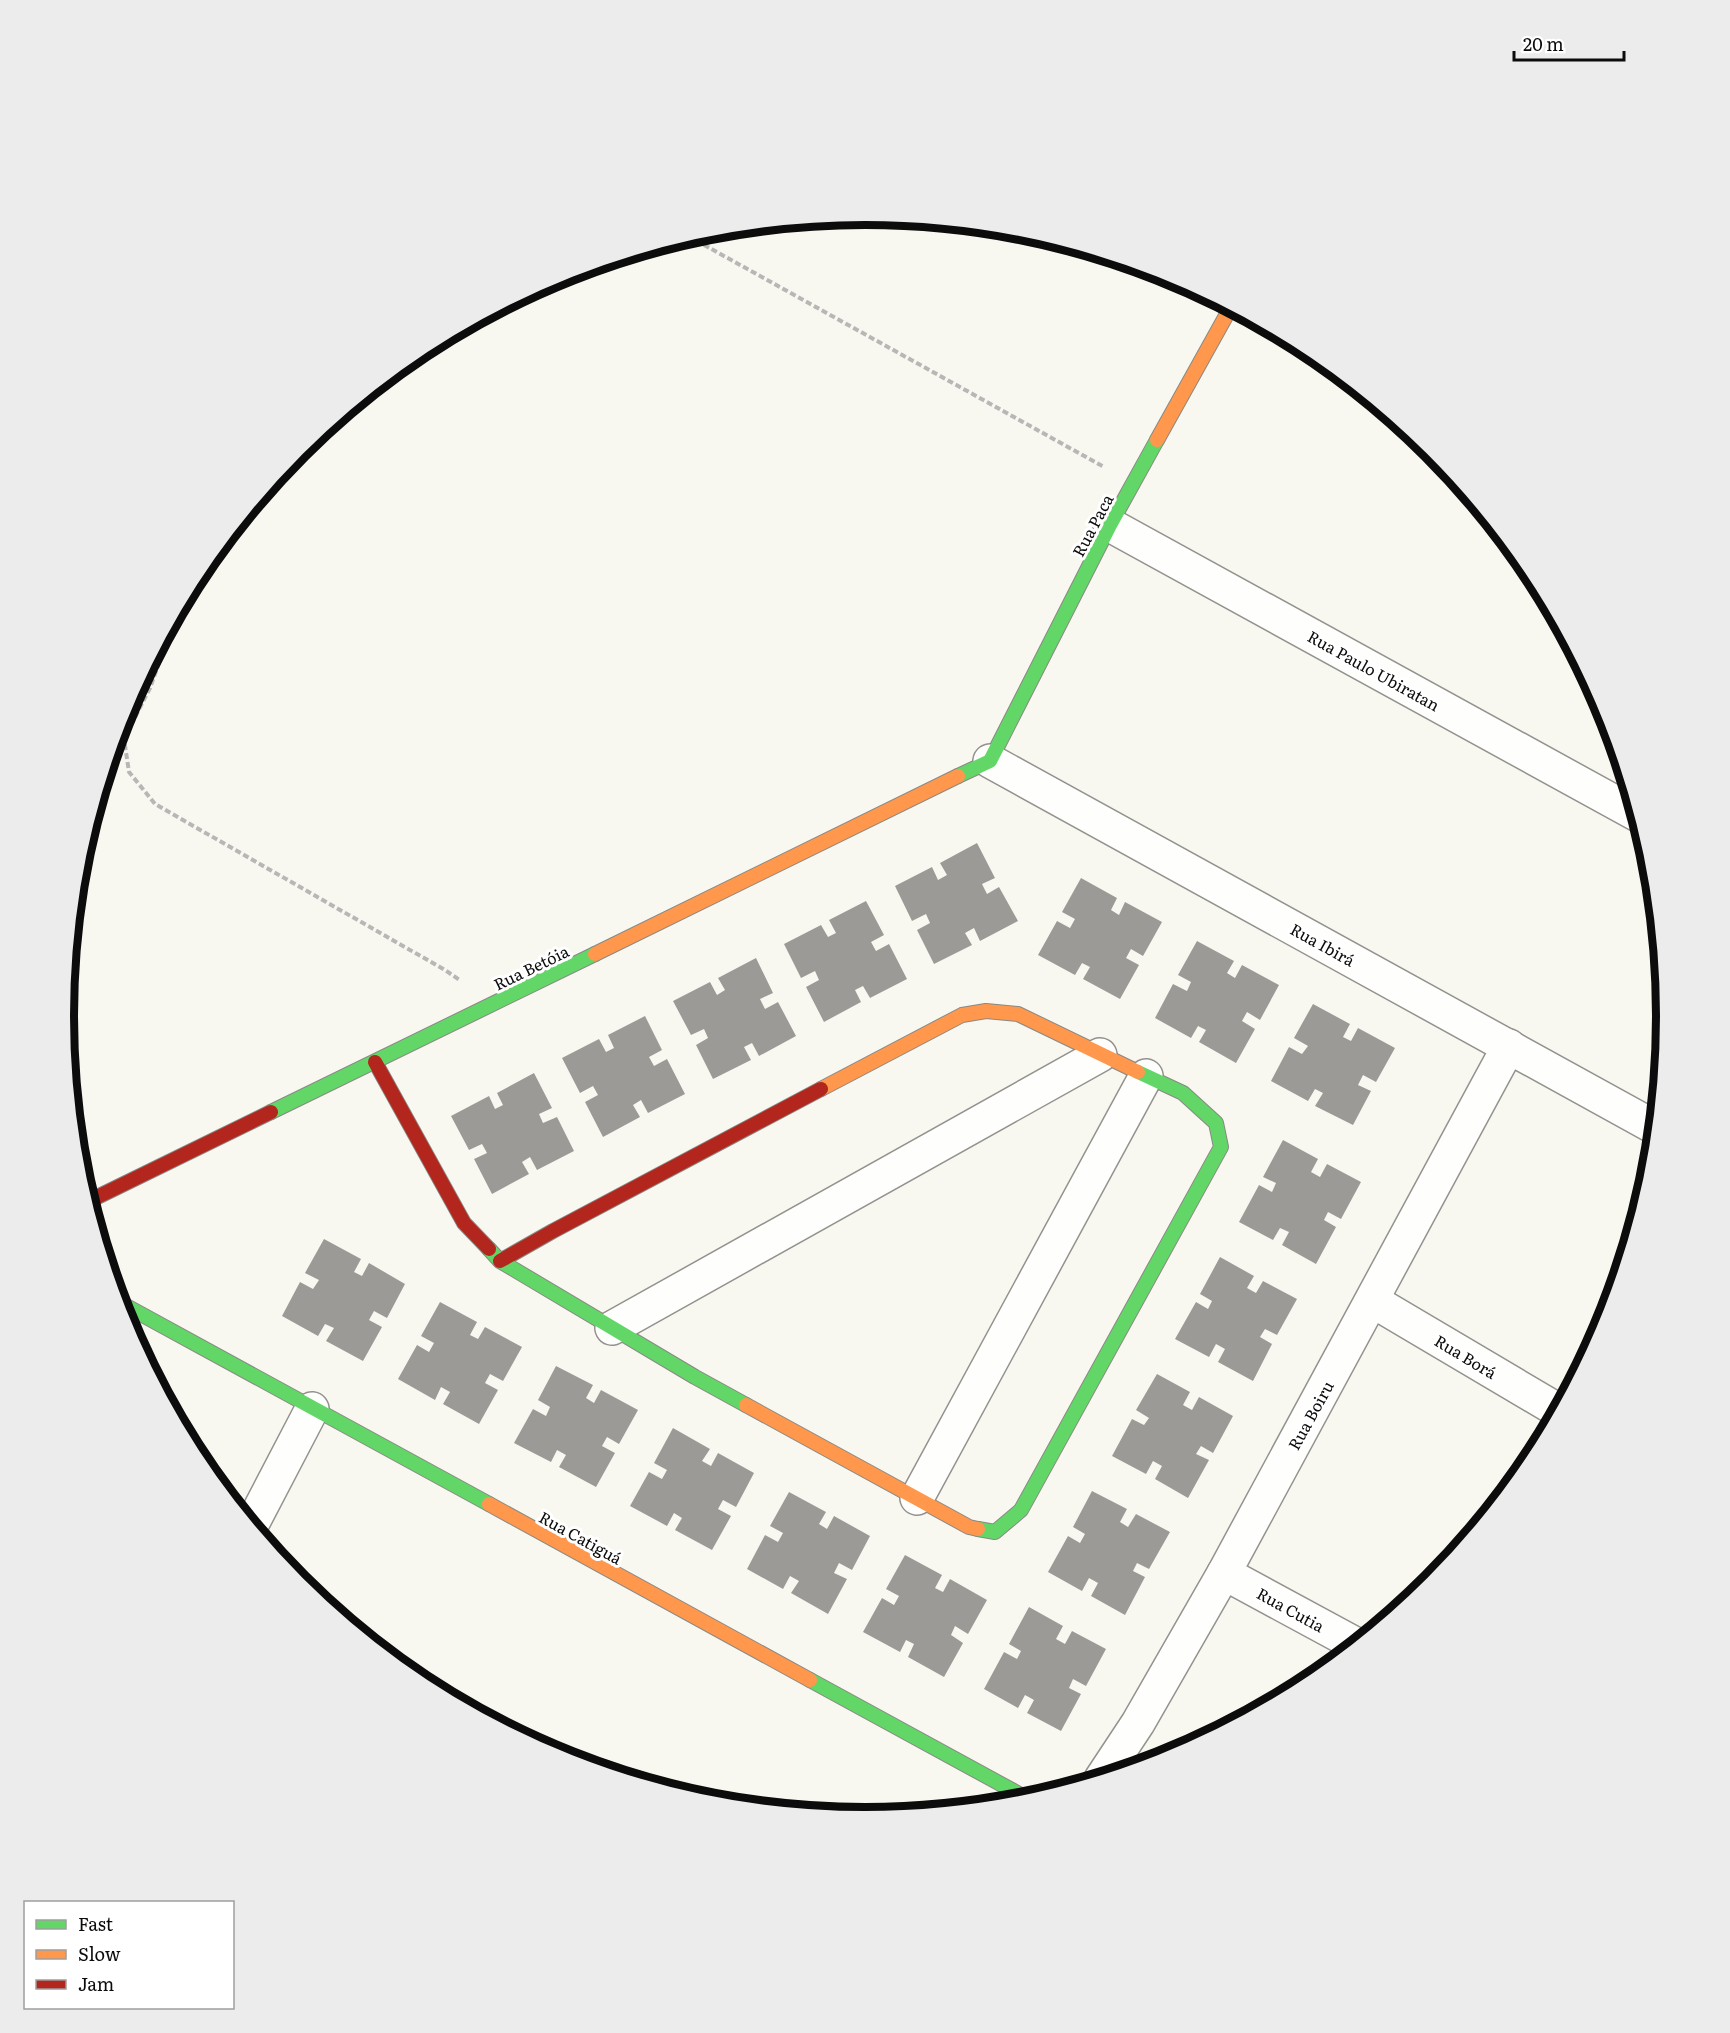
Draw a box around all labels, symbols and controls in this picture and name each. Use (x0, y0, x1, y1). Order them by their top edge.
scale bar (1514, 24, 1624, 62)
text: 20 m (1523, 30, 1564, 57)
street label: Rua Paca (1066, 489, 1119, 560)
street label: Rua Paulo Ubiratan (1304, 624, 1445, 716)
street label: Rua Ibirá (1286, 916, 1360, 972)
street label: Rua Betóia (489, 938, 573, 996)
street label: Rua Borá (1430, 1328, 1502, 1384)
street label: Rua Boiru (1281, 1376, 1339, 1454)
street label: Rua Catiguá (535, 1504, 627, 1570)
street label: Rua Cutia (1253, 1581, 1329, 1638)
legend (24, 1901, 234, 2009)
text: Fast (78, 1910, 114, 1937)
text: Slow (78, 1940, 121, 1967)
text: Jam (78, 1970, 114, 1997)

